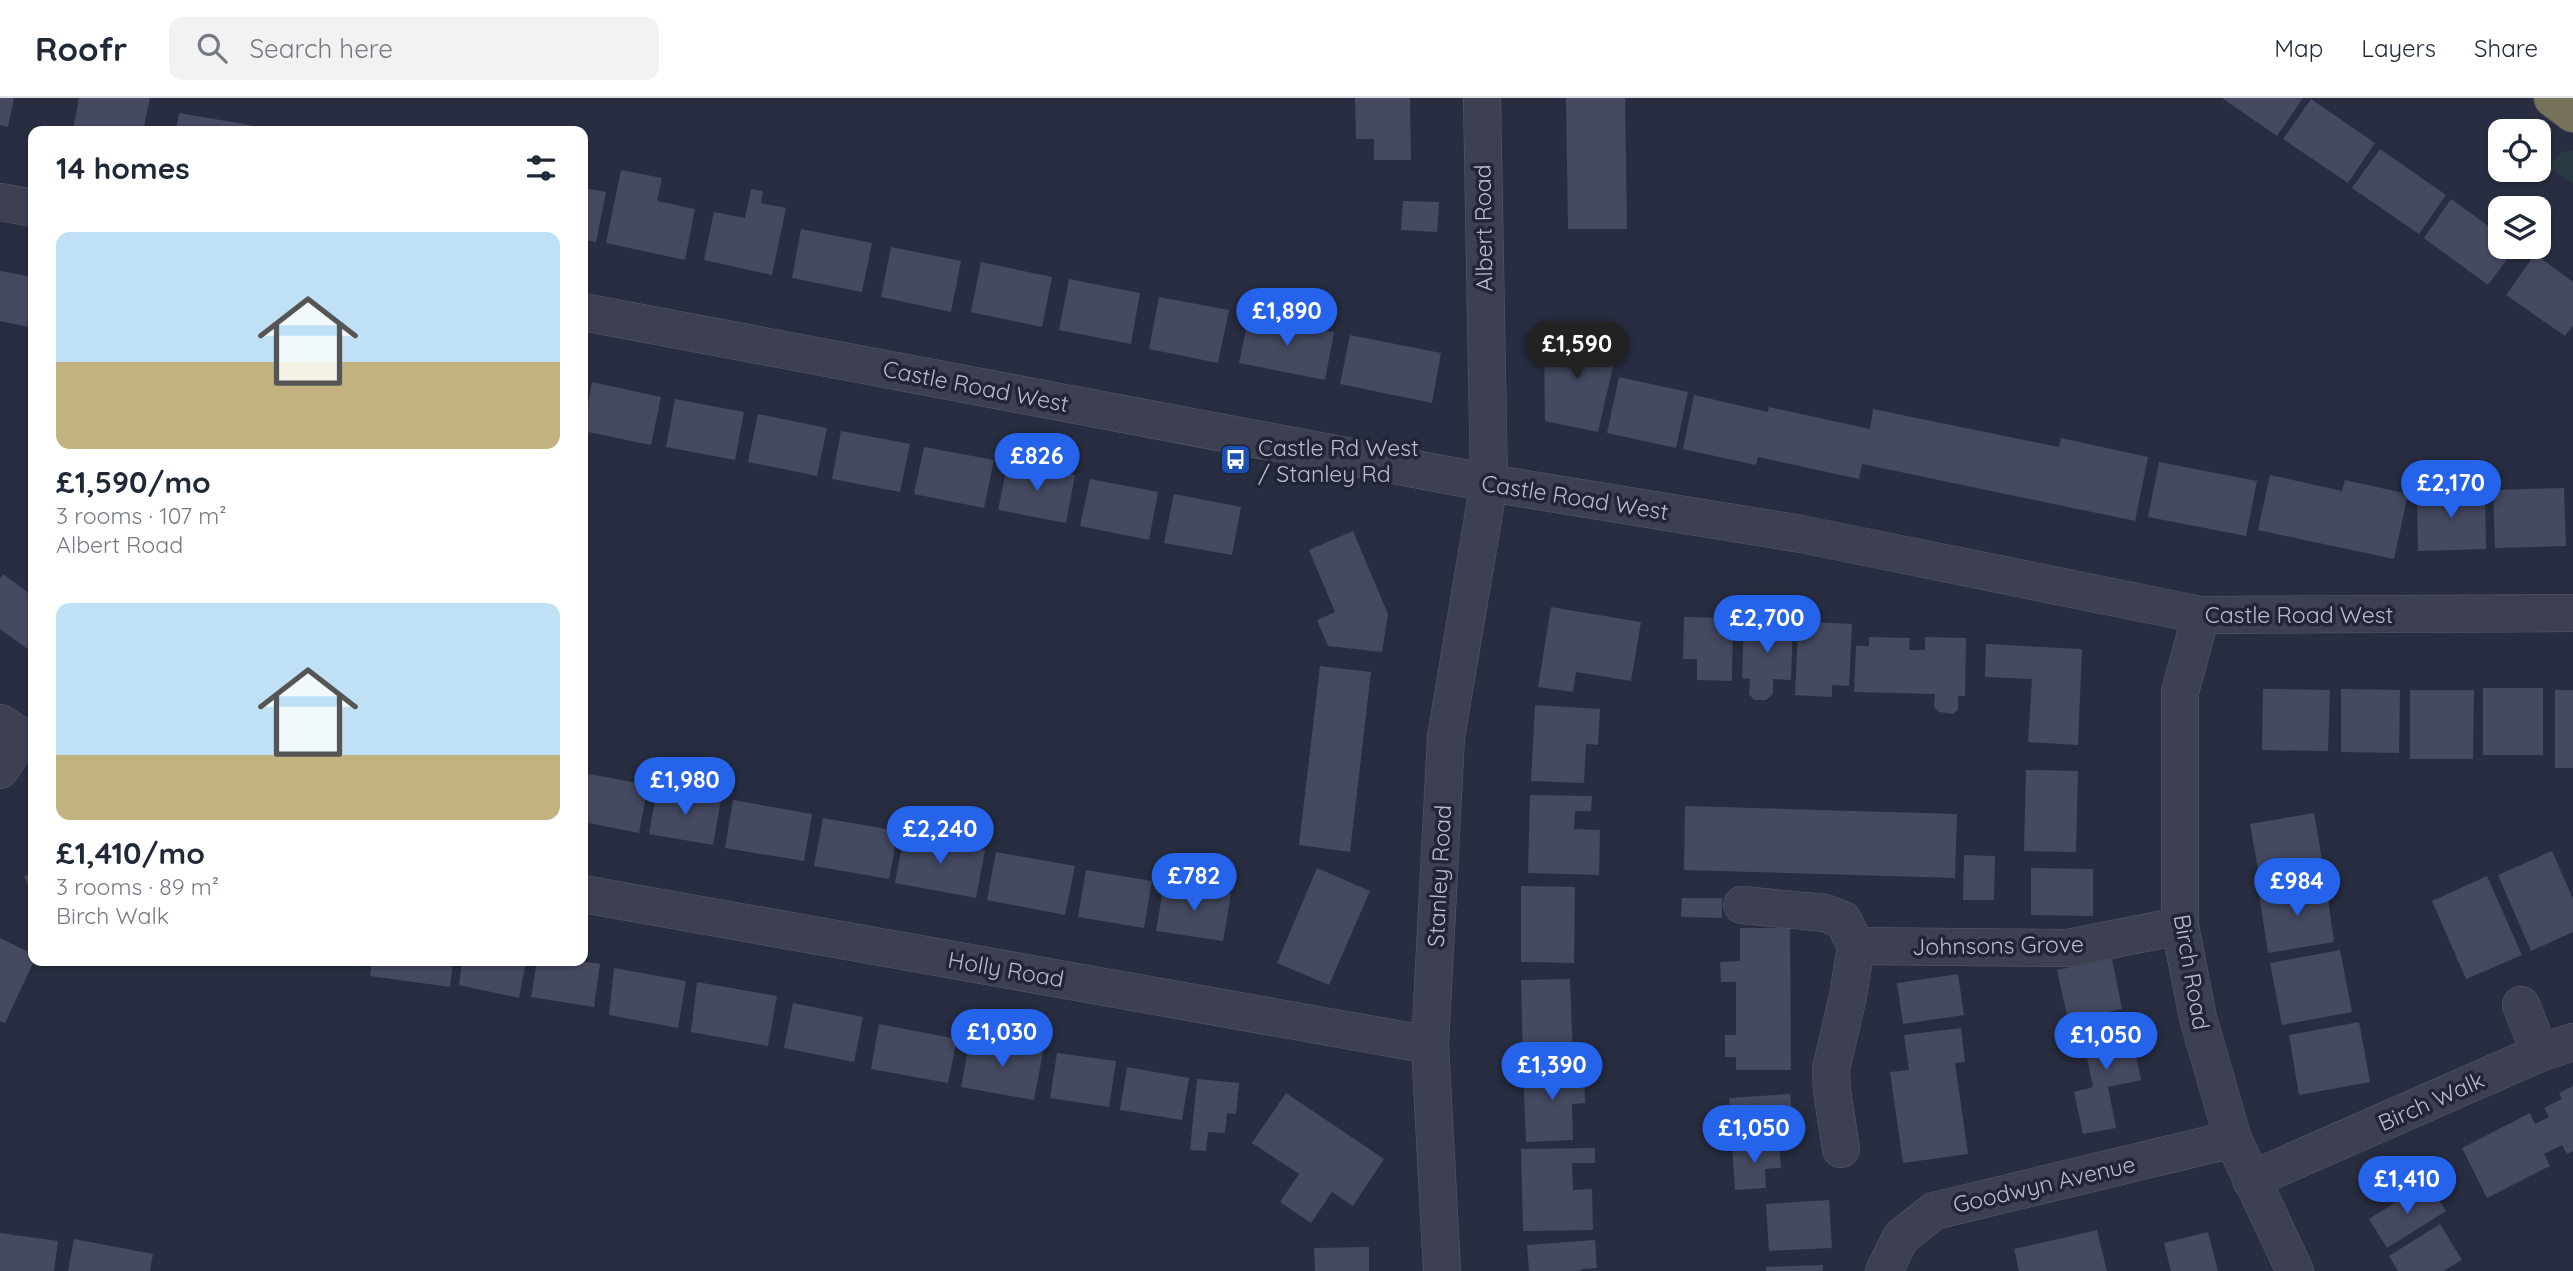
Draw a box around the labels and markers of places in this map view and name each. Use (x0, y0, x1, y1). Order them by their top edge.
pin: £1,890 (1230, 288, 1344, 348)
pin: £1,590 (1520, 322, 1634, 381)
place label: Castle Rd West / Stanley Rd (1258, 433, 1419, 488)
pin: £826 (996, 434, 1078, 493)
bus stop icon: Castle Rd West / Stanley Rd (1218, 443, 1252, 477)
pin: £2,170 (2394, 460, 2508, 520)
pin: £2,700 (1710, 596, 1824, 655)
pin: £1,980 (628, 758, 742, 817)
pin: £2,240 (883, 806, 997, 866)
pin: £782 (1153, 854, 1235, 913)
pin: £984 (2256, 858, 2338, 918)
pin: £1,030 (945, 1010, 1059, 1069)
pin: £1,050 (2049, 1012, 2163, 1072)
pin: £1,390 (1495, 1042, 1609, 1102)
pin: £1,050 (1697, 1105, 1811, 1165)
pin: £1,410 (2350, 1156, 2464, 1216)

